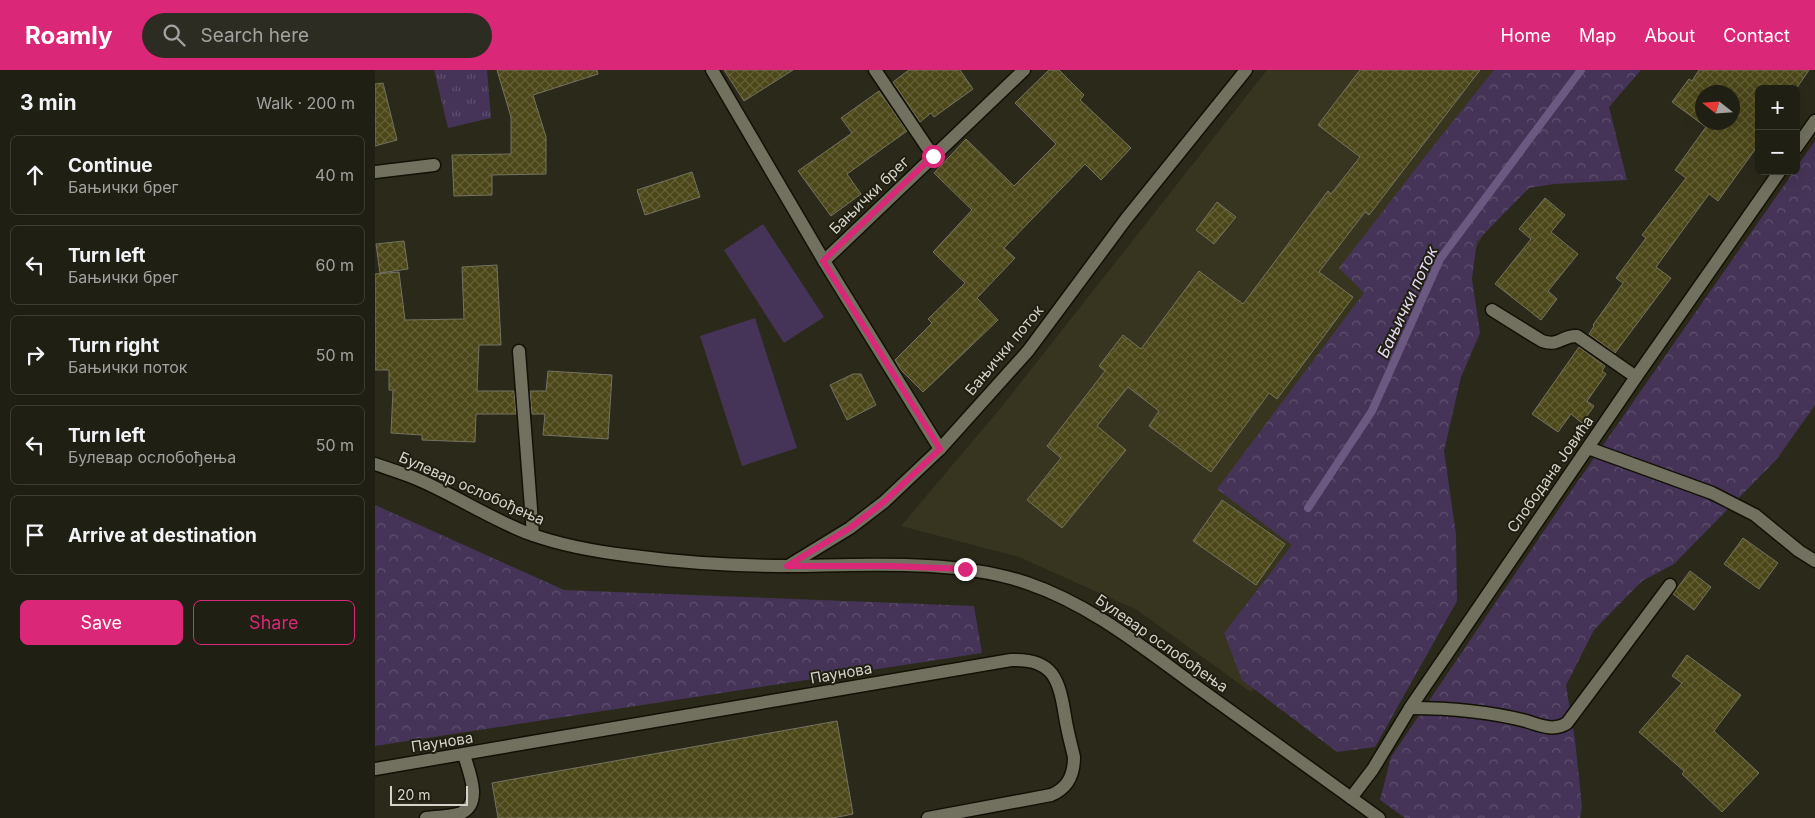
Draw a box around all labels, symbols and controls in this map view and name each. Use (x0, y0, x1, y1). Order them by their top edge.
search box (142, 13, 492, 58)
text: Roamly (25, 21, 112, 50)
icon: search (160, 21, 188, 49)
text: Search here (200, 24, 309, 47)
text: Home (1501, 25, 1551, 46)
text: Map (1579, 25, 1616, 46)
text: About (1644, 25, 1695, 46)
text: Contact (1723, 25, 1790, 46)
north arrow (1695, 85, 1740, 130)
map controls (1755, 85, 1800, 175)
button: + (1755, 85, 1800, 130)
text: 3 min (20, 90, 76, 115)
text: Walk · 200 m (256, 93, 355, 113)
button: − (1755, 130, 1800, 175)
route start (922, 145, 945, 168)
street label: Бањички брег (825, 152, 913, 238)
text: Continue (68, 154, 153, 177)
icon: ahead (21, 161, 49, 189)
text: 40 m (315, 165, 354, 185)
text: Бањички брег (68, 177, 179, 197)
water label: Бањички поток (1372, 242, 1442, 361)
text: Turn left (68, 244, 146, 267)
icon: left (21, 251, 49, 279)
text: 60 m (315, 255, 354, 275)
text: Бањички брег (68, 267, 179, 287)
street label: Бањички поток (961, 301, 1047, 399)
text: Turn right (68, 334, 159, 357)
icon: right (21, 341, 49, 369)
text: 50 m (316, 345, 354, 365)
text: Бањички поток (68, 357, 187, 377)
street label: Слободана Јовића (1503, 412, 1597, 536)
text: Turn left (68, 424, 146, 447)
icon: left (21, 431, 49, 459)
text: 50 m (316, 435, 354, 455)
text: Булевар ослобођења (68, 447, 236, 467)
street label: Булевар ослобођења (396, 447, 548, 529)
icon: arrive (21, 521, 49, 549)
text: Arrive at destination (68, 524, 257, 547)
route end (954, 558, 977, 581)
street label: Булевар ослобођења (1092, 590, 1232, 696)
button: Save (20, 600, 183, 645)
button: Share (193, 600, 355, 645)
street label: Паунова (809, 658, 873, 688)
street label: Паунова (410, 728, 474, 756)
scale bar (390, 783, 467, 806)
text: 20 m (397, 786, 431, 803)

